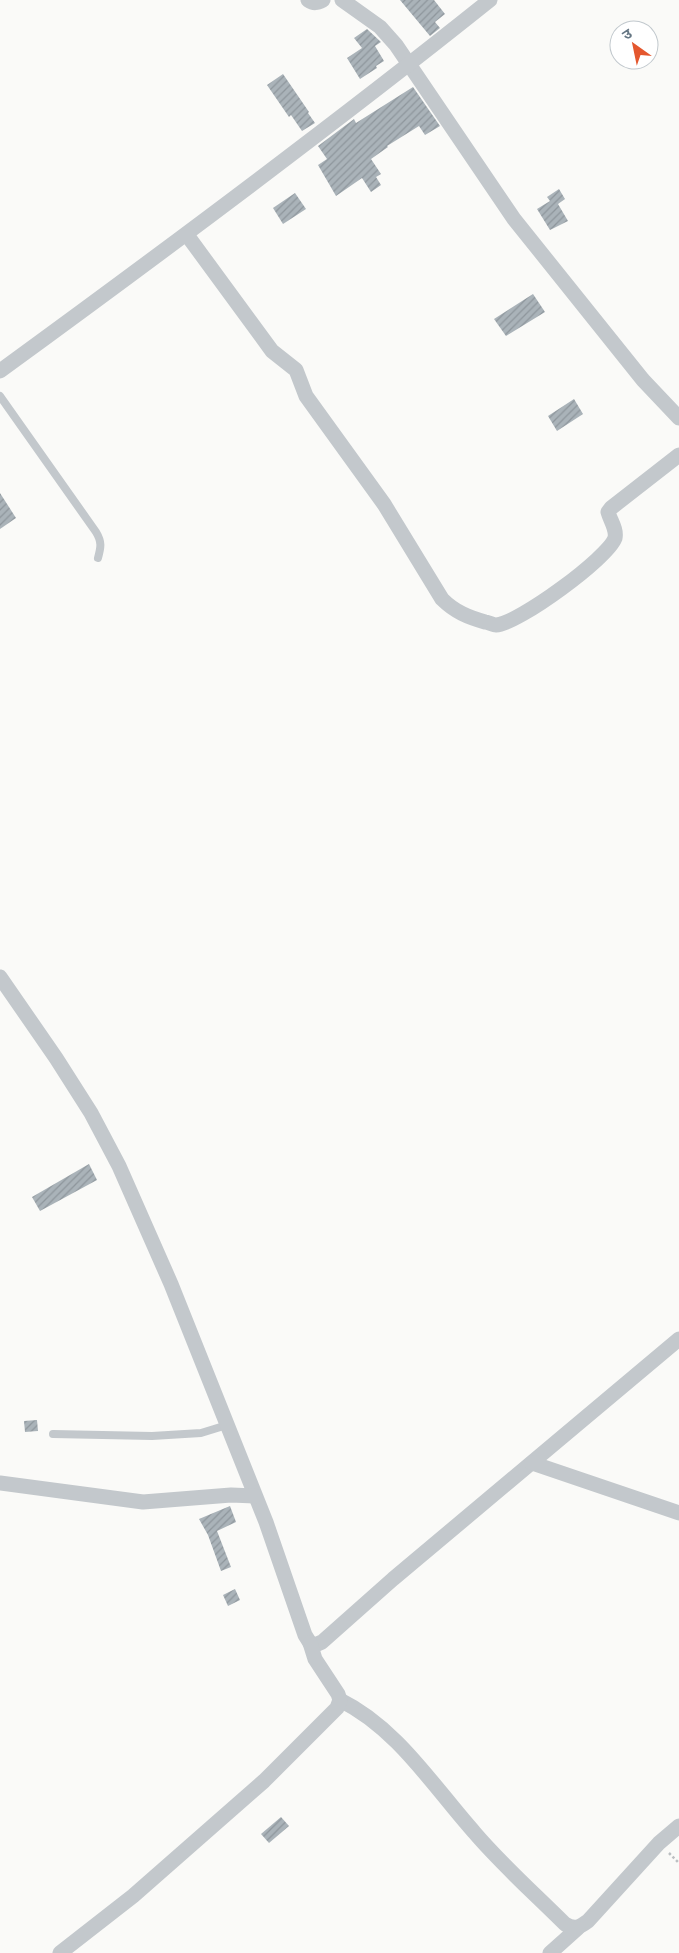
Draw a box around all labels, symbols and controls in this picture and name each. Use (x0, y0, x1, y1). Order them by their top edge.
north arrow (609, 20, 659, 70)
text: उ (619, 25, 636, 44)

